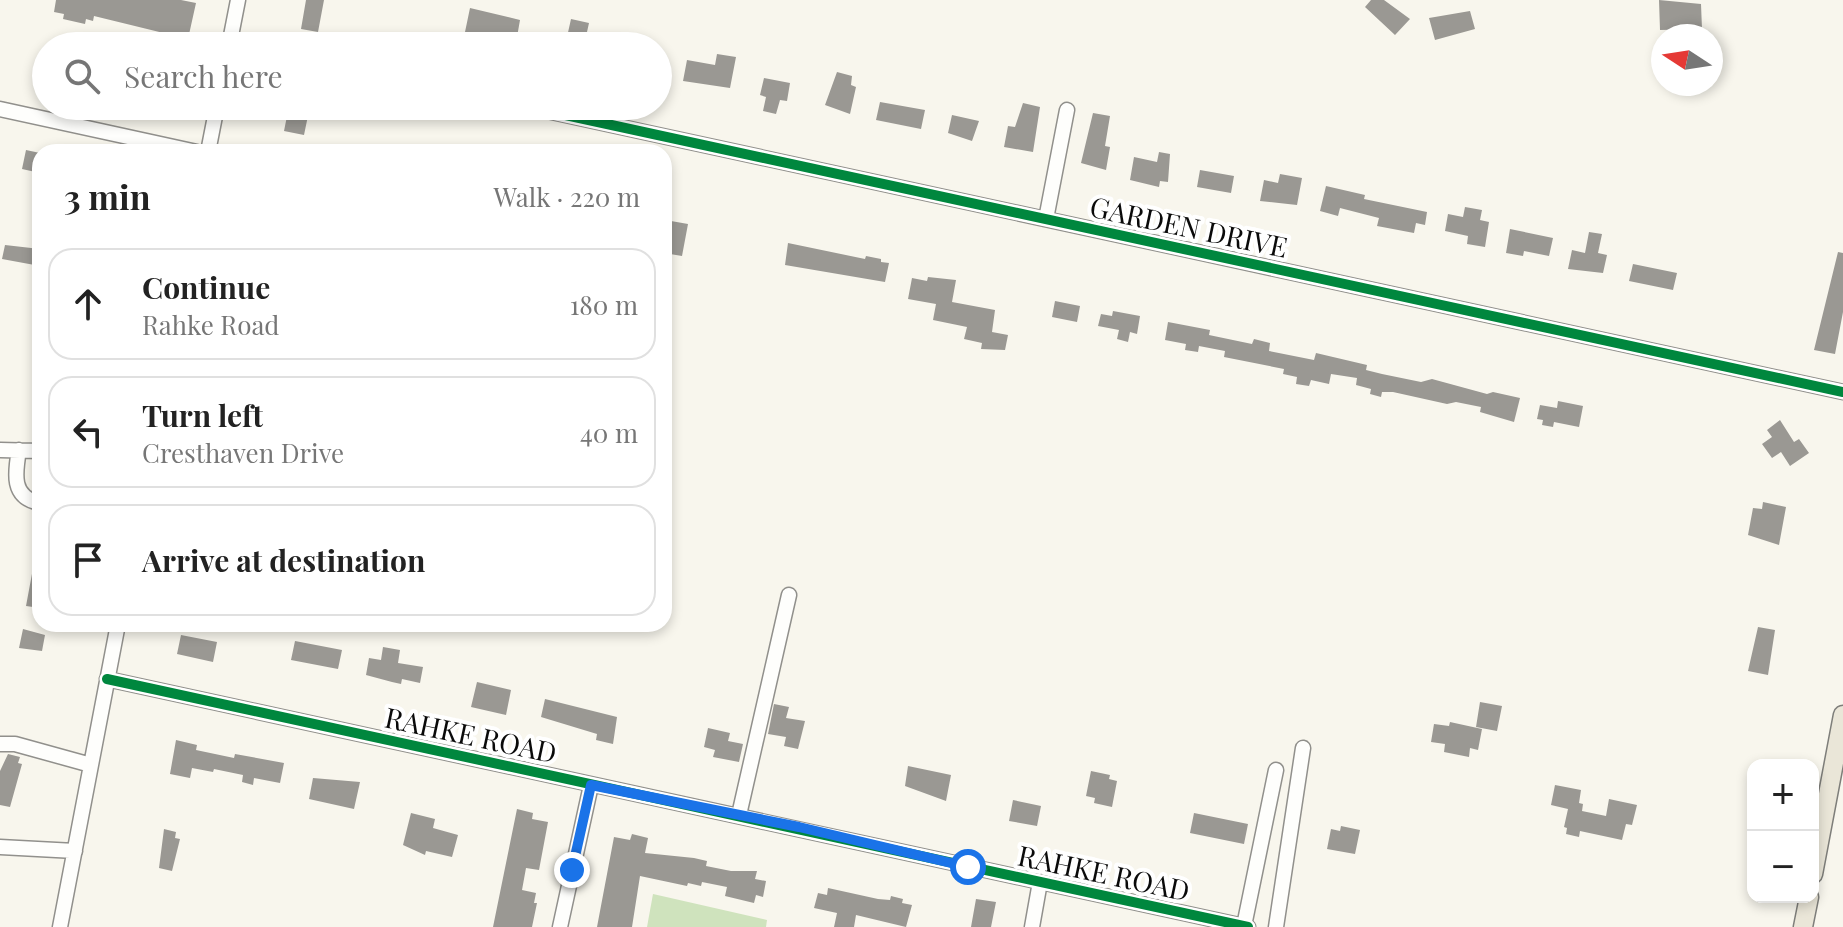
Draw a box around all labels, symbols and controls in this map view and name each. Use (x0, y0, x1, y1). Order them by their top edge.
north arrow (1651, 24, 1723, 96)
search box (32, 32, 672, 120)
icon: search (60, 54, 104, 98)
text: Search here (124, 56, 283, 96)
text: 3 min (64, 173, 151, 219)
text: Walk · 220 m (494, 179, 640, 214)
street label: GARDEN DRIVE (1087, 187, 1291, 265)
text: Continue (142, 267, 270, 307)
icon: ahead (66, 282, 110, 326)
text: 180 m (570, 287, 638, 322)
text: Rahke Road (142, 307, 279, 342)
text: Turn left (142, 395, 263, 435)
icon: left (66, 410, 110, 454)
text: 40 m (580, 415, 638, 450)
text: Cresthaven Drive (142, 435, 344, 470)
icon: arrive (66, 538, 110, 582)
text: Arrive at destination (142, 540, 425, 580)
street label: RAHKE ROAD (382, 698, 560, 770)
map controls (1747, 759, 1819, 903)
button: + (1747, 759, 1819, 831)
button: − (1747, 831, 1819, 903)
street label: RAHKE ROAD (1015, 836, 1193, 908)
route start (950, 849, 986, 885)
route end (554, 852, 590, 888)

